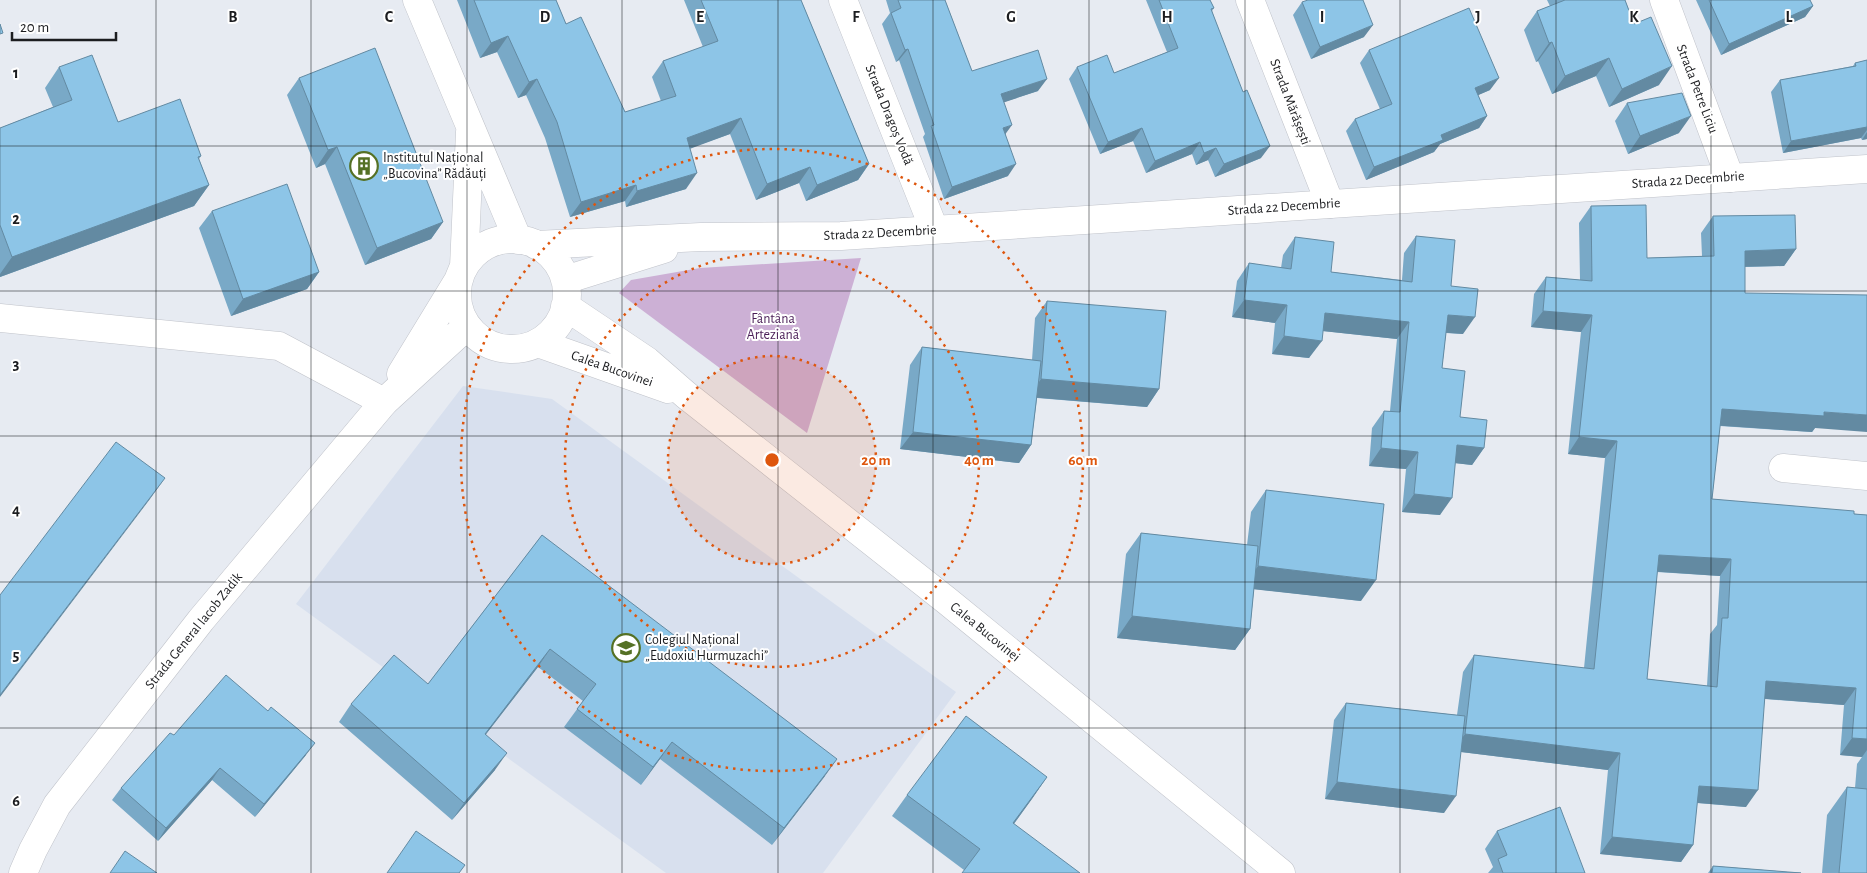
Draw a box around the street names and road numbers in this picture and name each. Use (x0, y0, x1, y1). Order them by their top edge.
street label: Strada Petre Liciu (1674, 43, 1720, 135)
street label: Strada Mărășești (1266, 57, 1313, 147)
street label: Strada Dragoș Vodă (862, 63, 916, 168)
street label: Strada 22 Decembrie (1631, 169, 1745, 191)
street label: Strada 22 Decembrie (1227, 196, 1341, 218)
street label: Strada 22 Decembrie (823, 223, 937, 243)
street label: Calea Bucovinei (569, 348, 655, 390)
street label: Strada General Iacob Zadik (143, 570, 246, 692)
street label: Calea Bucovinei (947, 600, 1023, 664)

